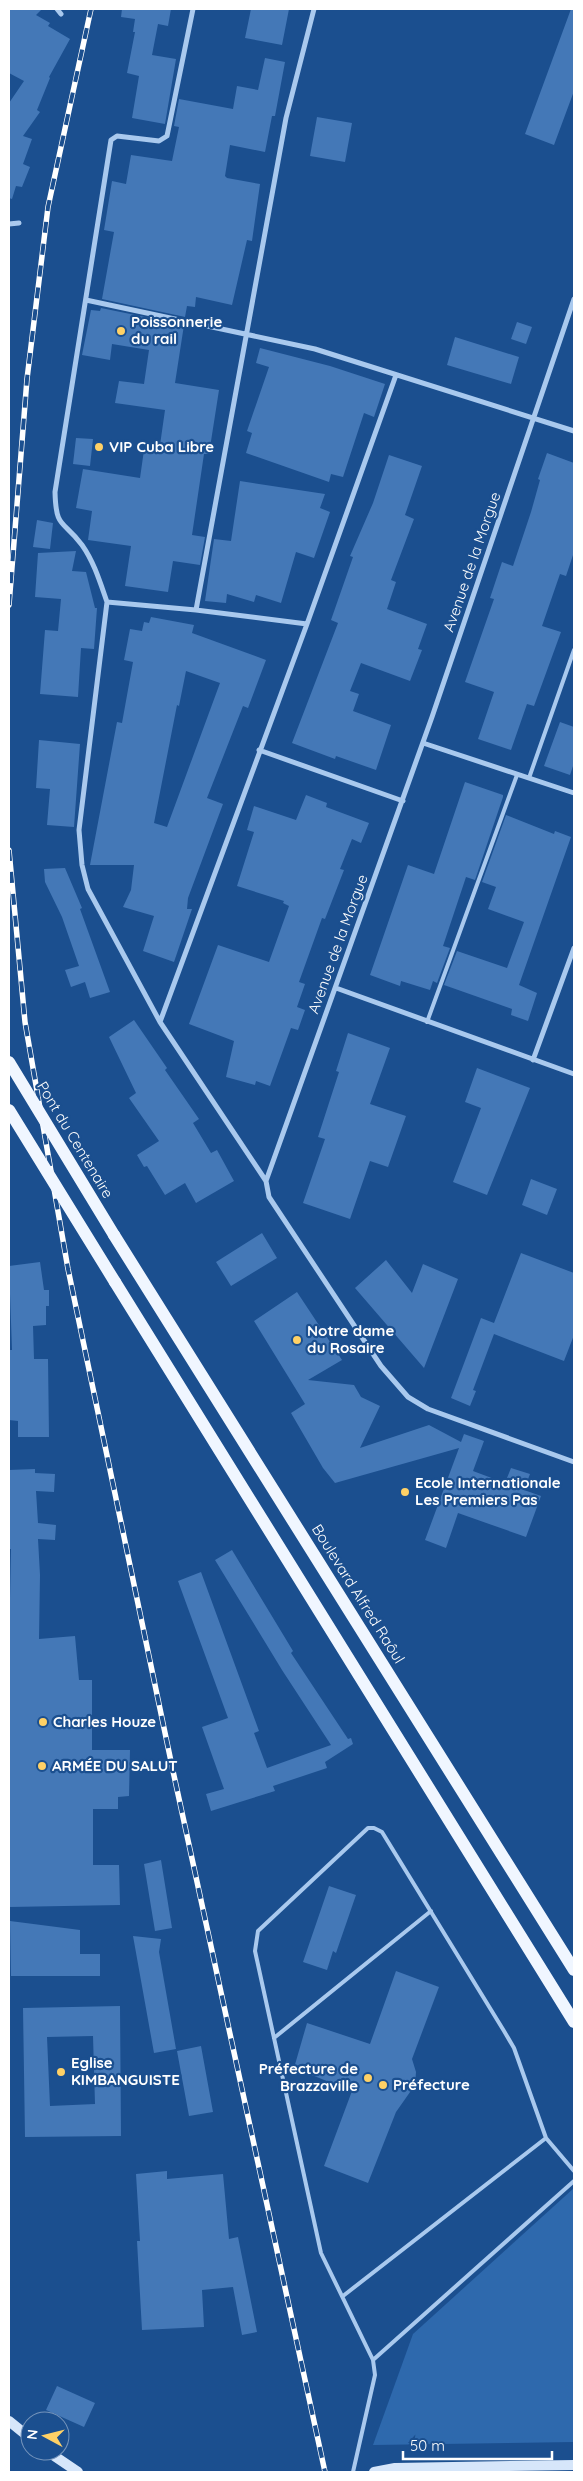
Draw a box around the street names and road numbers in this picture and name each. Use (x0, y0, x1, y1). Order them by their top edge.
street label: Avenue de la Morgue (439, 489, 504, 634)
street label: Avenue de la Morgue (303, 872, 372, 1016)
street label: Pont du Centenaire (33, 1078, 118, 1202)
street label: Boulevard Alfred Raôul (308, 1521, 409, 1667)

